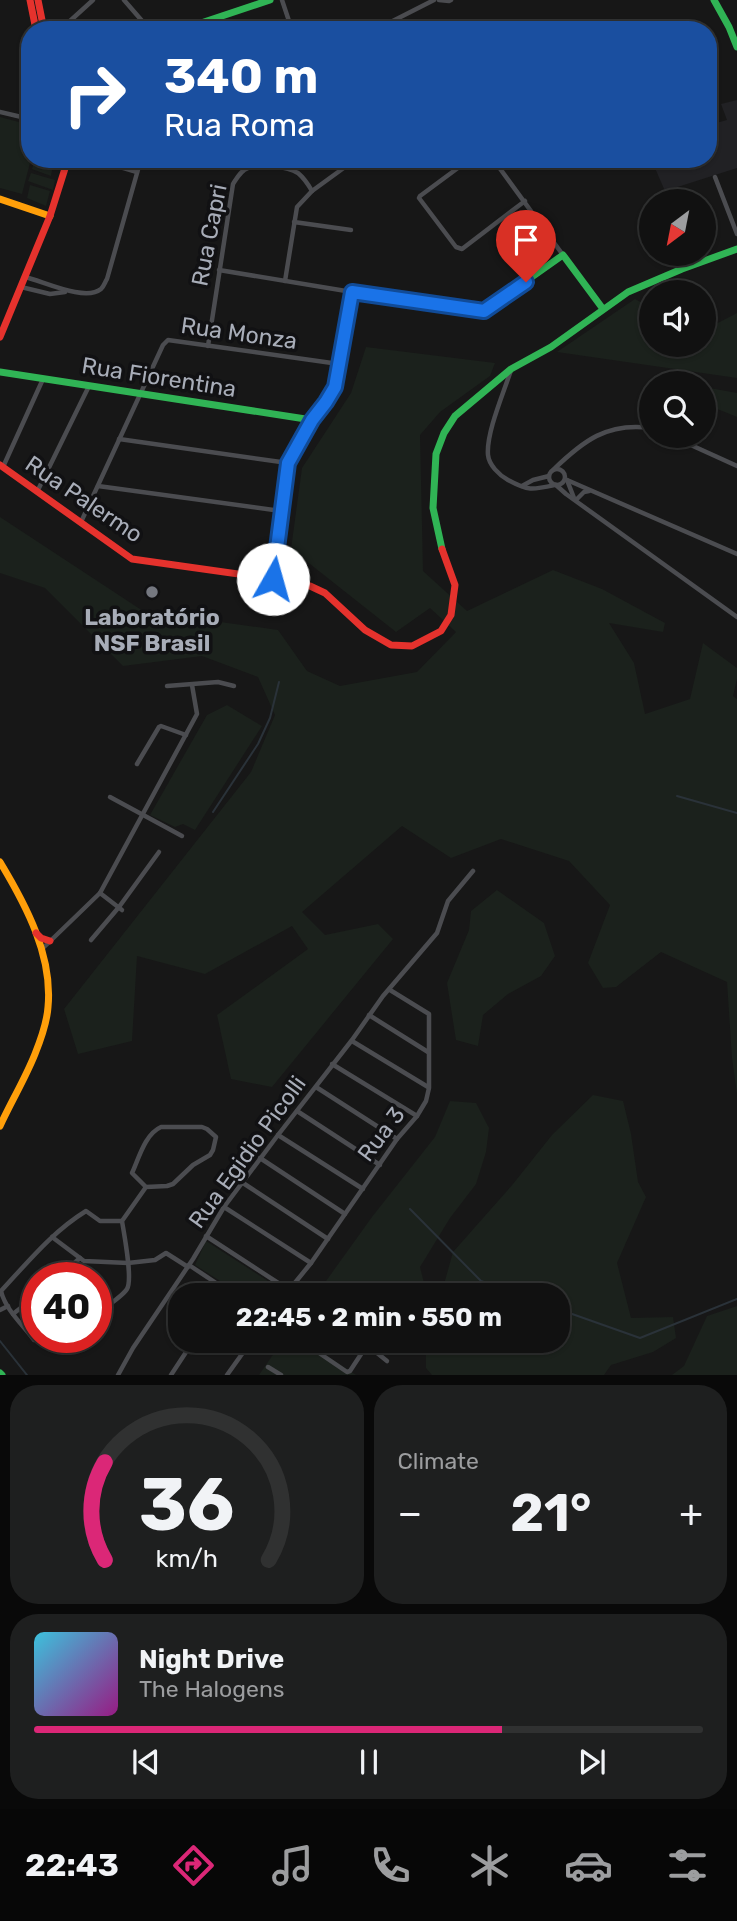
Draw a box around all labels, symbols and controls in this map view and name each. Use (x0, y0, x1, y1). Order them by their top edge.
text: 340 m (164, 47, 318, 105)
icon: right (49, 49, 140, 140)
text: Rua Roma (164, 106, 315, 144)
street label: Rua Capri (185, 182, 233, 288)
north arrow (639, 189, 716, 266)
map controls (639, 189, 716, 448)
pin (496, 210, 556, 282)
icon: arrive (507, 221, 545, 259)
button: sound (639, 280, 716, 357)
street label: Rua Monza (179, 311, 299, 355)
street label: Rua Fiorentina (80, 351, 238, 403)
button: search (639, 371, 716, 448)
street label: Rua Palermo (20, 450, 148, 548)
position arrow (236, 542, 310, 616)
marker: Laboratório NSF Brasil (144, 584, 160, 600)
place label: Laboratório NSF Brasil (84, 603, 220, 657)
street label: Rua Egidio Picolli (182, 1070, 312, 1234)
street label: Rua 3 (351, 1101, 411, 1167)
speed limit sign: 40 (21, 1262, 112, 1353)
text: 22:45 · 2 min · 550 m (236, 1302, 502, 1333)
text: Climate (398, 1447, 479, 1475)
text: 36 (139, 1463, 234, 1549)
text: 21° (510, 1482, 591, 1544)
text: − (398, 1490, 422, 1536)
text: + (679, 1490, 703, 1536)
text: km/h (156, 1544, 218, 1573)
text: Night Drive (139, 1644, 284, 1675)
text: The Halogens (139, 1675, 285, 1703)
icon: previous (127, 1743, 165, 1781)
icon: pause (350, 1743, 388, 1781)
icon: next (573, 1743, 611, 1781)
icon: directions (169, 1841, 218, 1890)
icon: music (268, 1841, 317, 1890)
icon: phone (366, 1841, 415, 1890)
icon: climate (465, 1841, 514, 1890)
icon: car (564, 1841, 613, 1890)
icon: filters (663, 1841, 712, 1890)
text: 22:43 (25, 1846, 119, 1884)

